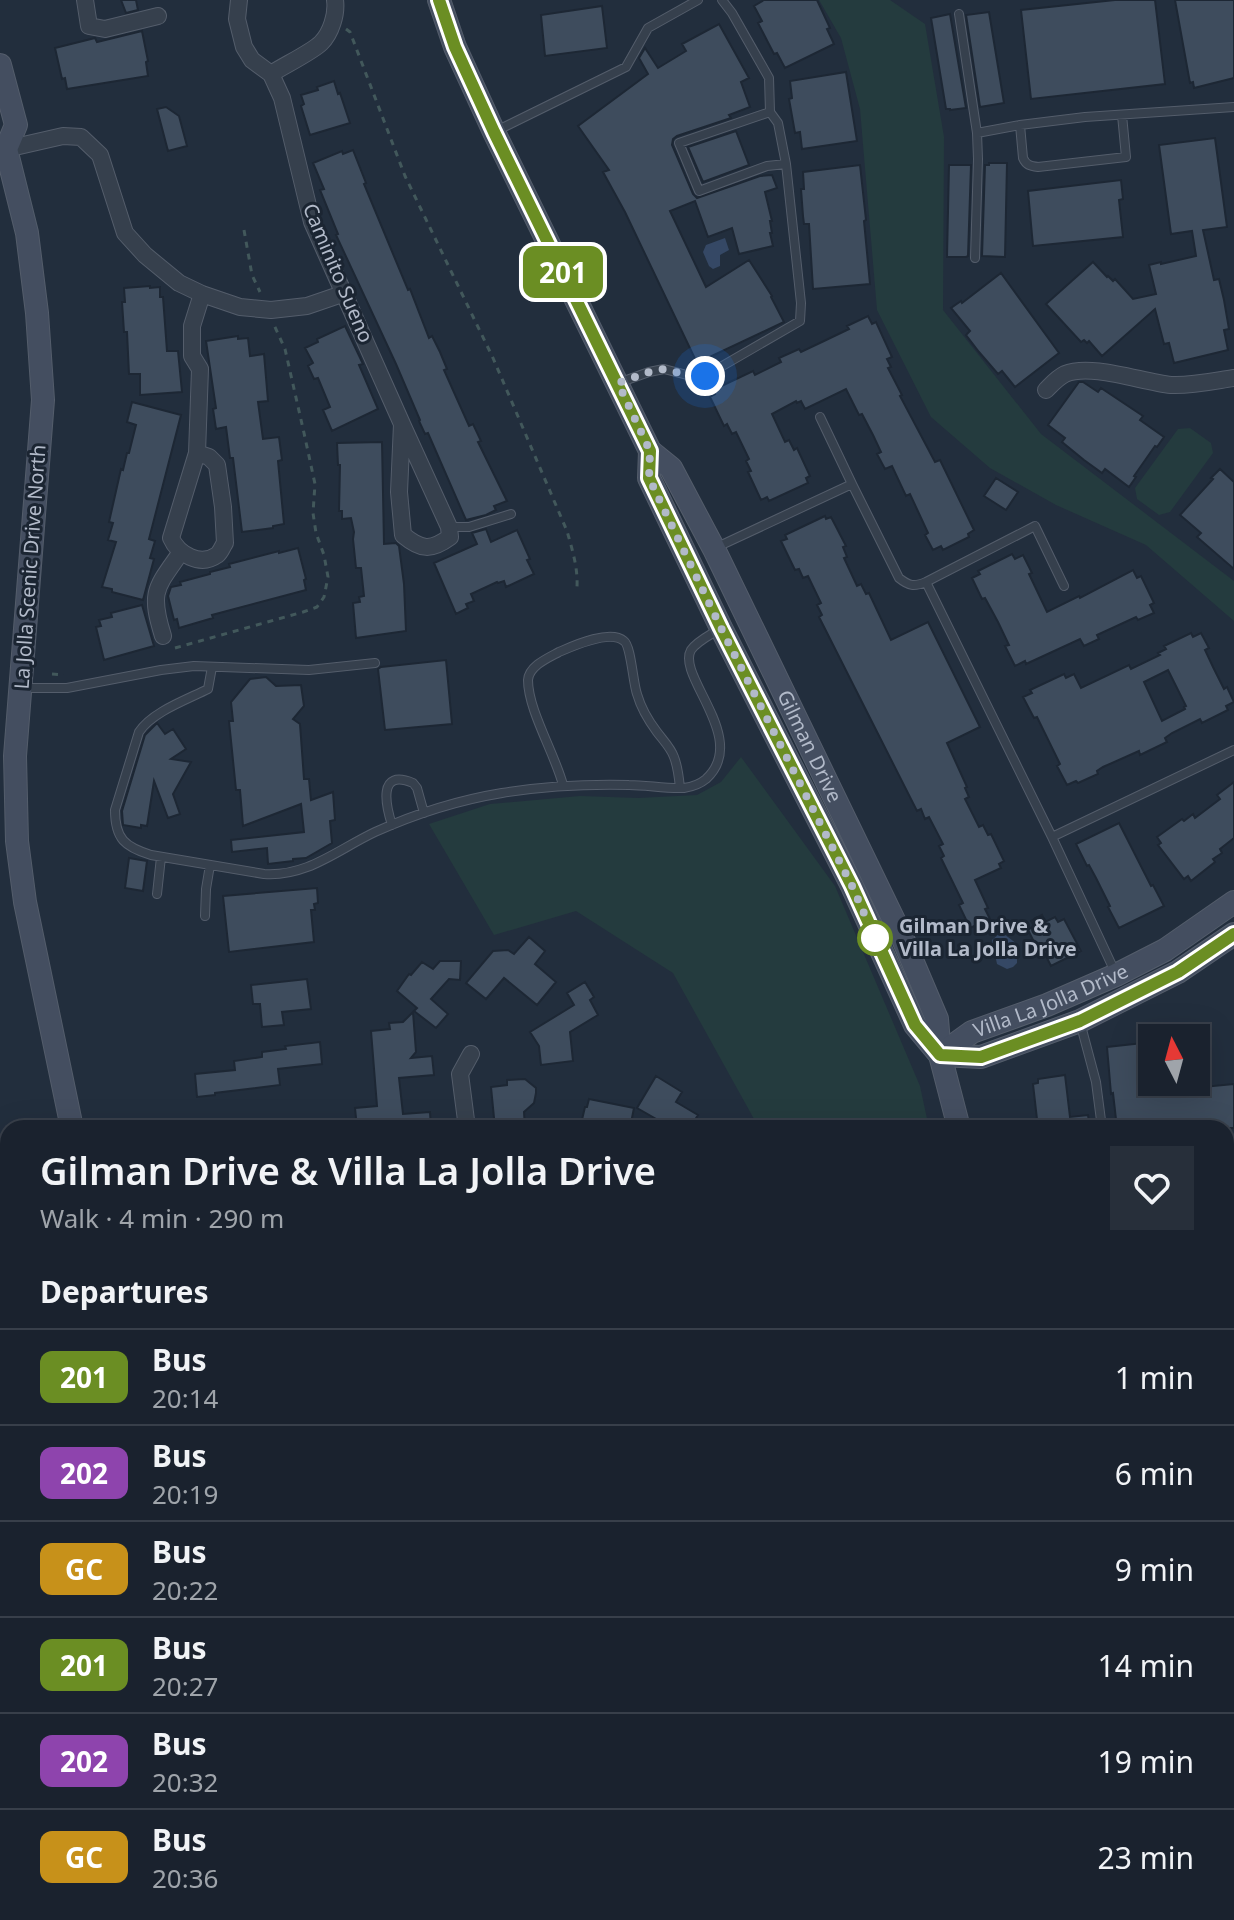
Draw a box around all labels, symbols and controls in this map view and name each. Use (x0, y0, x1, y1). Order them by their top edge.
street label: Caminito Sueno (297, 199, 380, 347)
line badge: 201 (517, 246, 609, 298)
text: 201 (539, 253, 587, 291)
your location (685, 356, 725, 396)
street label: La Jolla Scenic Drive North (7, 444, 52, 690)
street label: Gilman Drive (771, 685, 849, 807)
place label: Gilman Drive & Villa La Jolla Drive (899, 912, 1077, 962)
marker: Gilman Drive & Villa La Jolla Drive (858, 921, 892, 955)
street label: Villa La Jolla Drive (969, 957, 1133, 1043)
north arrow (1138, 1024, 1210, 1096)
map controls (1138, 1024, 1210, 1096)
text: Gilman Drive & Villa La Jolla Drive (40, 1144, 656, 1196)
button: heart (1110, 1146, 1194, 1230)
text: Walk · 4 min · 290 m (40, 1200, 284, 1236)
text: Departures (40, 1271, 209, 1312)
text: Bus (152, 1339, 207, 1380)
text: 1 min (1115, 1357, 1194, 1398)
text: 201 (60, 1358, 108, 1396)
text: 20:14 (152, 1380, 218, 1416)
text: Bus (152, 1435, 207, 1476)
text: 6 min (1115, 1453, 1194, 1494)
text: 202 (60, 1454, 108, 1492)
text: 20:19 (152, 1476, 218, 1512)
text: Bus (152, 1531, 207, 1572)
text: 9 min (1115, 1549, 1194, 1590)
text: GC (65, 1550, 103, 1588)
text: 20:22 (152, 1572, 218, 1608)
text: Bus (152, 1627, 207, 1668)
text: 14 min (1098, 1645, 1194, 1686)
text: 201 (60, 1646, 108, 1684)
text: 20:27 (152, 1668, 218, 1704)
text: Bus (152, 1723, 207, 1764)
text: 19 min (1098, 1741, 1194, 1782)
text: 202 (60, 1742, 108, 1780)
text: 20:32 (152, 1764, 218, 1800)
text: Bus (152, 1819, 207, 1860)
text: 23 min (1098, 1837, 1194, 1878)
text: GC (65, 1838, 103, 1876)
text: 20:36 (152, 1860, 218, 1896)

